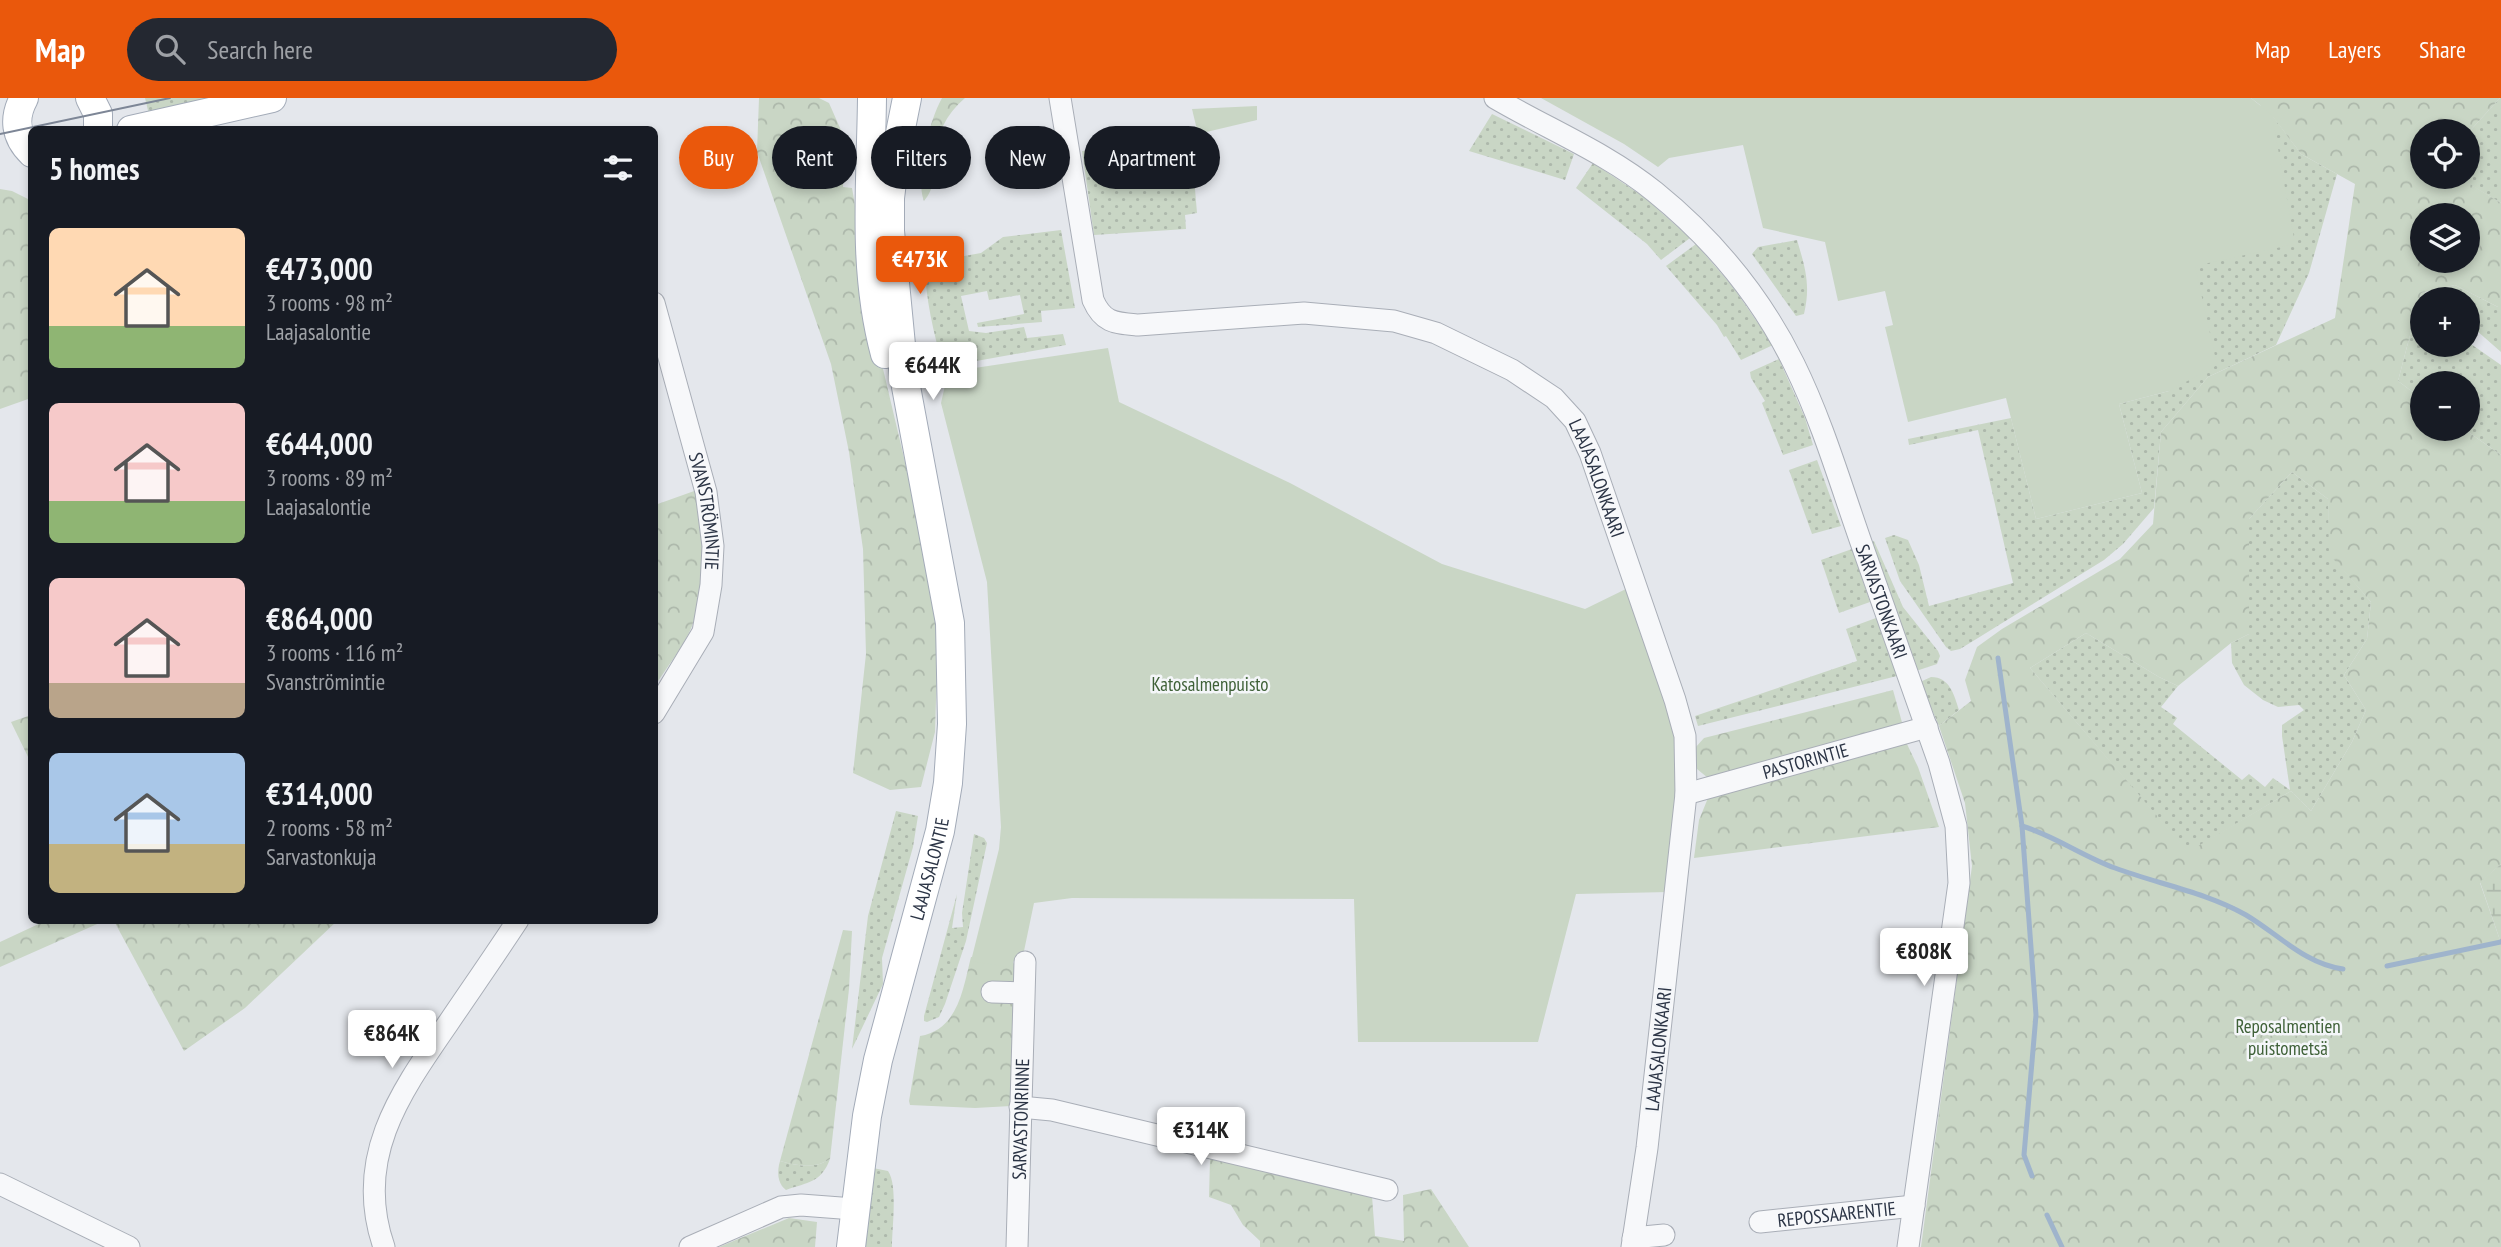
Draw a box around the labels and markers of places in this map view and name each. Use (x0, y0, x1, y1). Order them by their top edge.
pin: €473K (871, 236, 969, 296)
pin: €644K (884, 342, 982, 402)
pin: €808K (1875, 928, 1973, 988)
pin: €864K (343, 1010, 441, 1070)
pin: €314K (1152, 1108, 1250, 1167)

